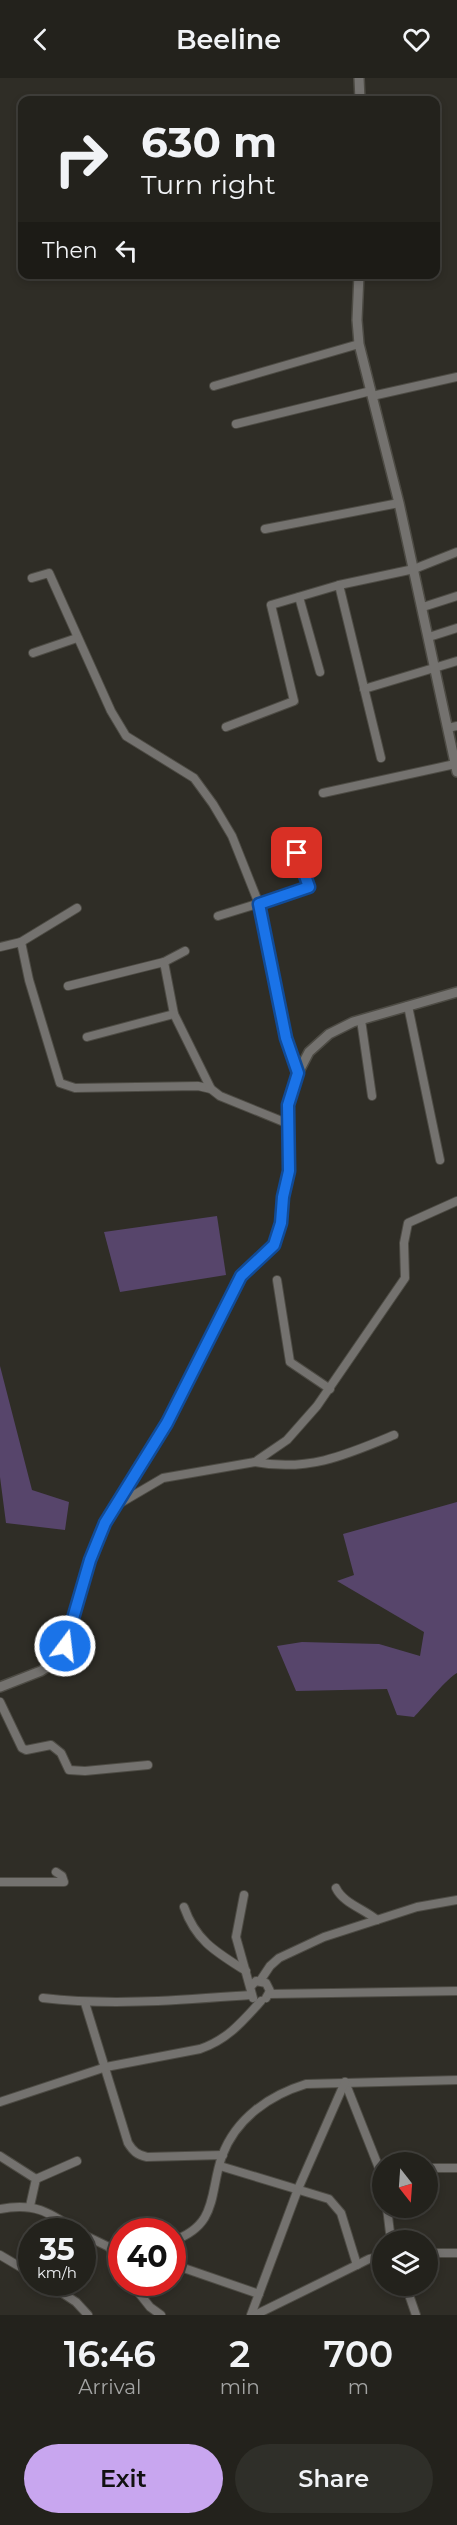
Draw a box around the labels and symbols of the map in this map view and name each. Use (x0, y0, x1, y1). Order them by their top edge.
pin (271, 827, 322, 878)
position arrow (33, 1614, 97, 1678)
north arrow (372, 2152, 438, 2218)
speed limit sign: 40 (108, 2218, 186, 2296)

